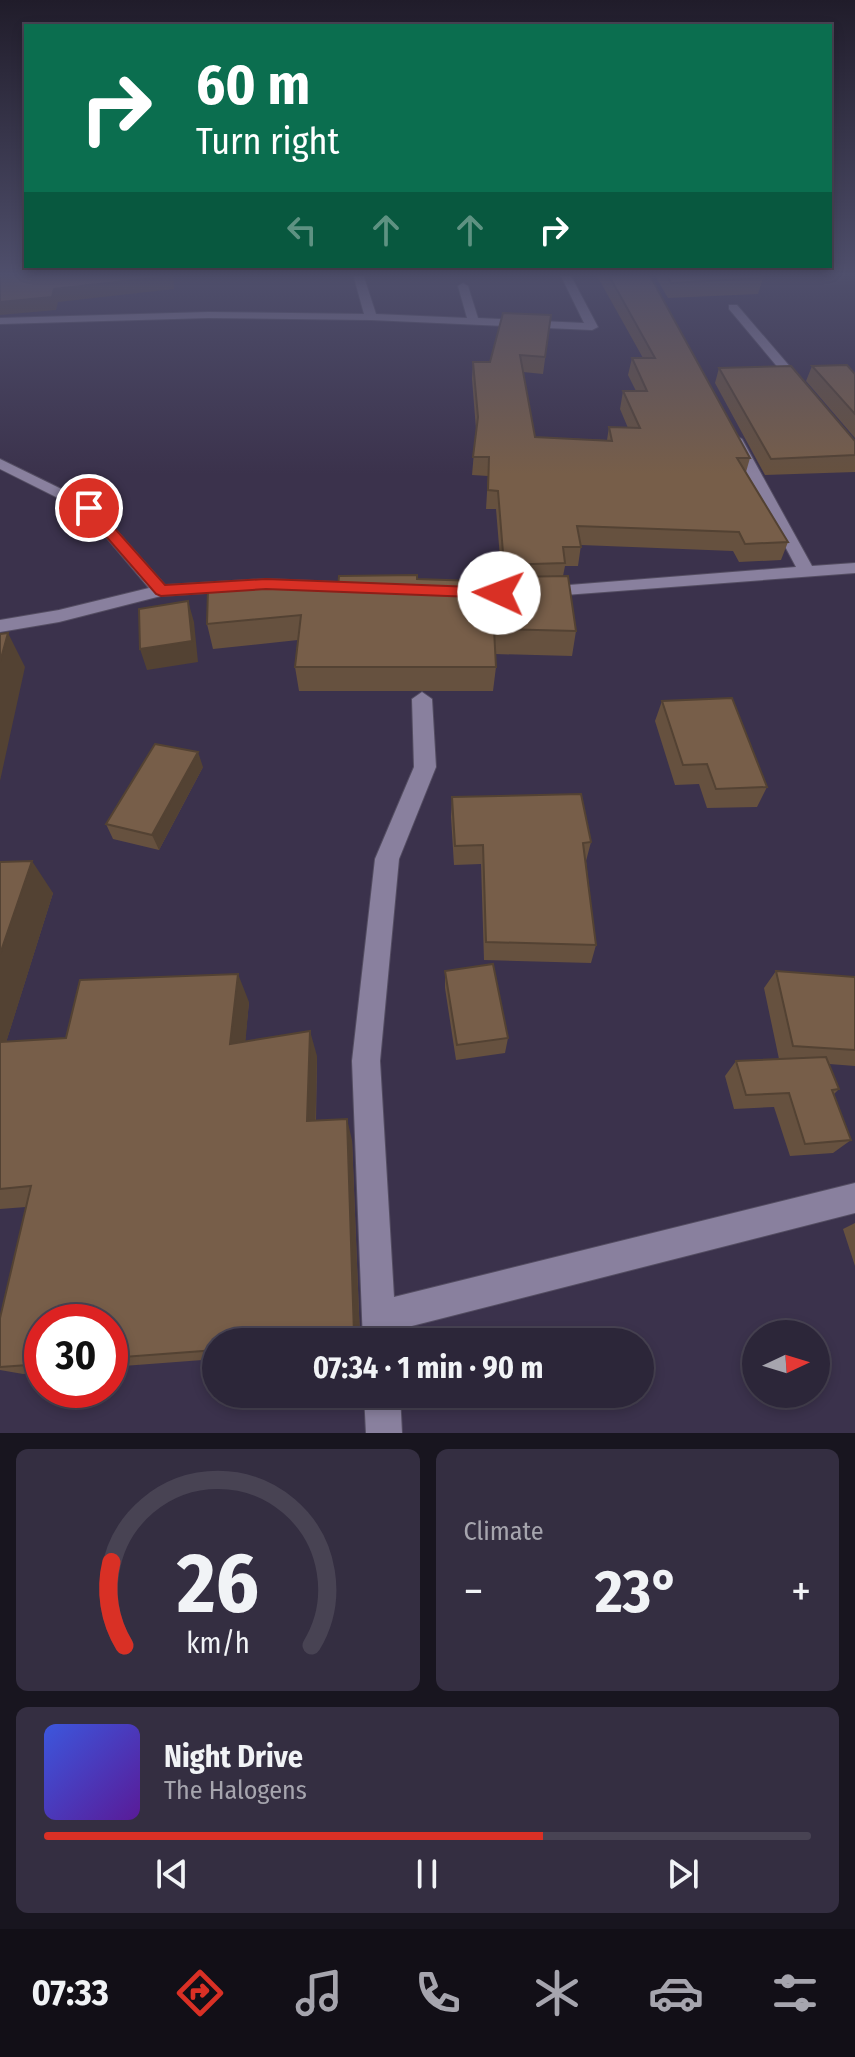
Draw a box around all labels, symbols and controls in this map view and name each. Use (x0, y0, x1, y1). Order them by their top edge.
text: 60 m (196, 52, 310, 119)
icon: right (64, 56, 168, 160)
text: Turn right (196, 120, 339, 164)
icon: left (280, 208, 324, 252)
icon: ahead (364, 208, 408, 252)
icon: ahead (448, 208, 492, 252)
icon: right (532, 208, 576, 252)
pin (55, 474, 123, 542)
icon: arrive (67, 486, 111, 530)
position arrow (457, 551, 541, 635)
speed limit sign: 30 (24, 1304, 128, 1408)
north arrow (742, 1320, 830, 1408)
map controls (742, 1320, 830, 1408)
text: 07:34 · 1 min · 90 m (313, 1350, 543, 1386)
text: Climate (464, 1516, 544, 1547)
text: 26 (176, 1534, 259, 1634)
text: 23° (595, 1556, 679, 1628)
text: − (464, 1565, 483, 1618)
text: + (791, 1565, 811, 1618)
text: km/h (186, 1626, 250, 1661)
text: Night Drive (164, 1739, 303, 1775)
text: The Halogens (164, 1775, 307, 1806)
icon: previous (150, 1852, 194, 1896)
icon: pause (405, 1852, 449, 1896)
icon: next (661, 1852, 705, 1896)
icon: directions (172, 1965, 228, 2021)
icon: music (291, 1965, 347, 2021)
icon: phone (410, 1965, 466, 2021)
icon: climate (529, 1965, 585, 2021)
icon: car (648, 1965, 704, 2021)
icon: filters (767, 1965, 823, 2021)
text: 07:33 (32, 1971, 109, 2015)

